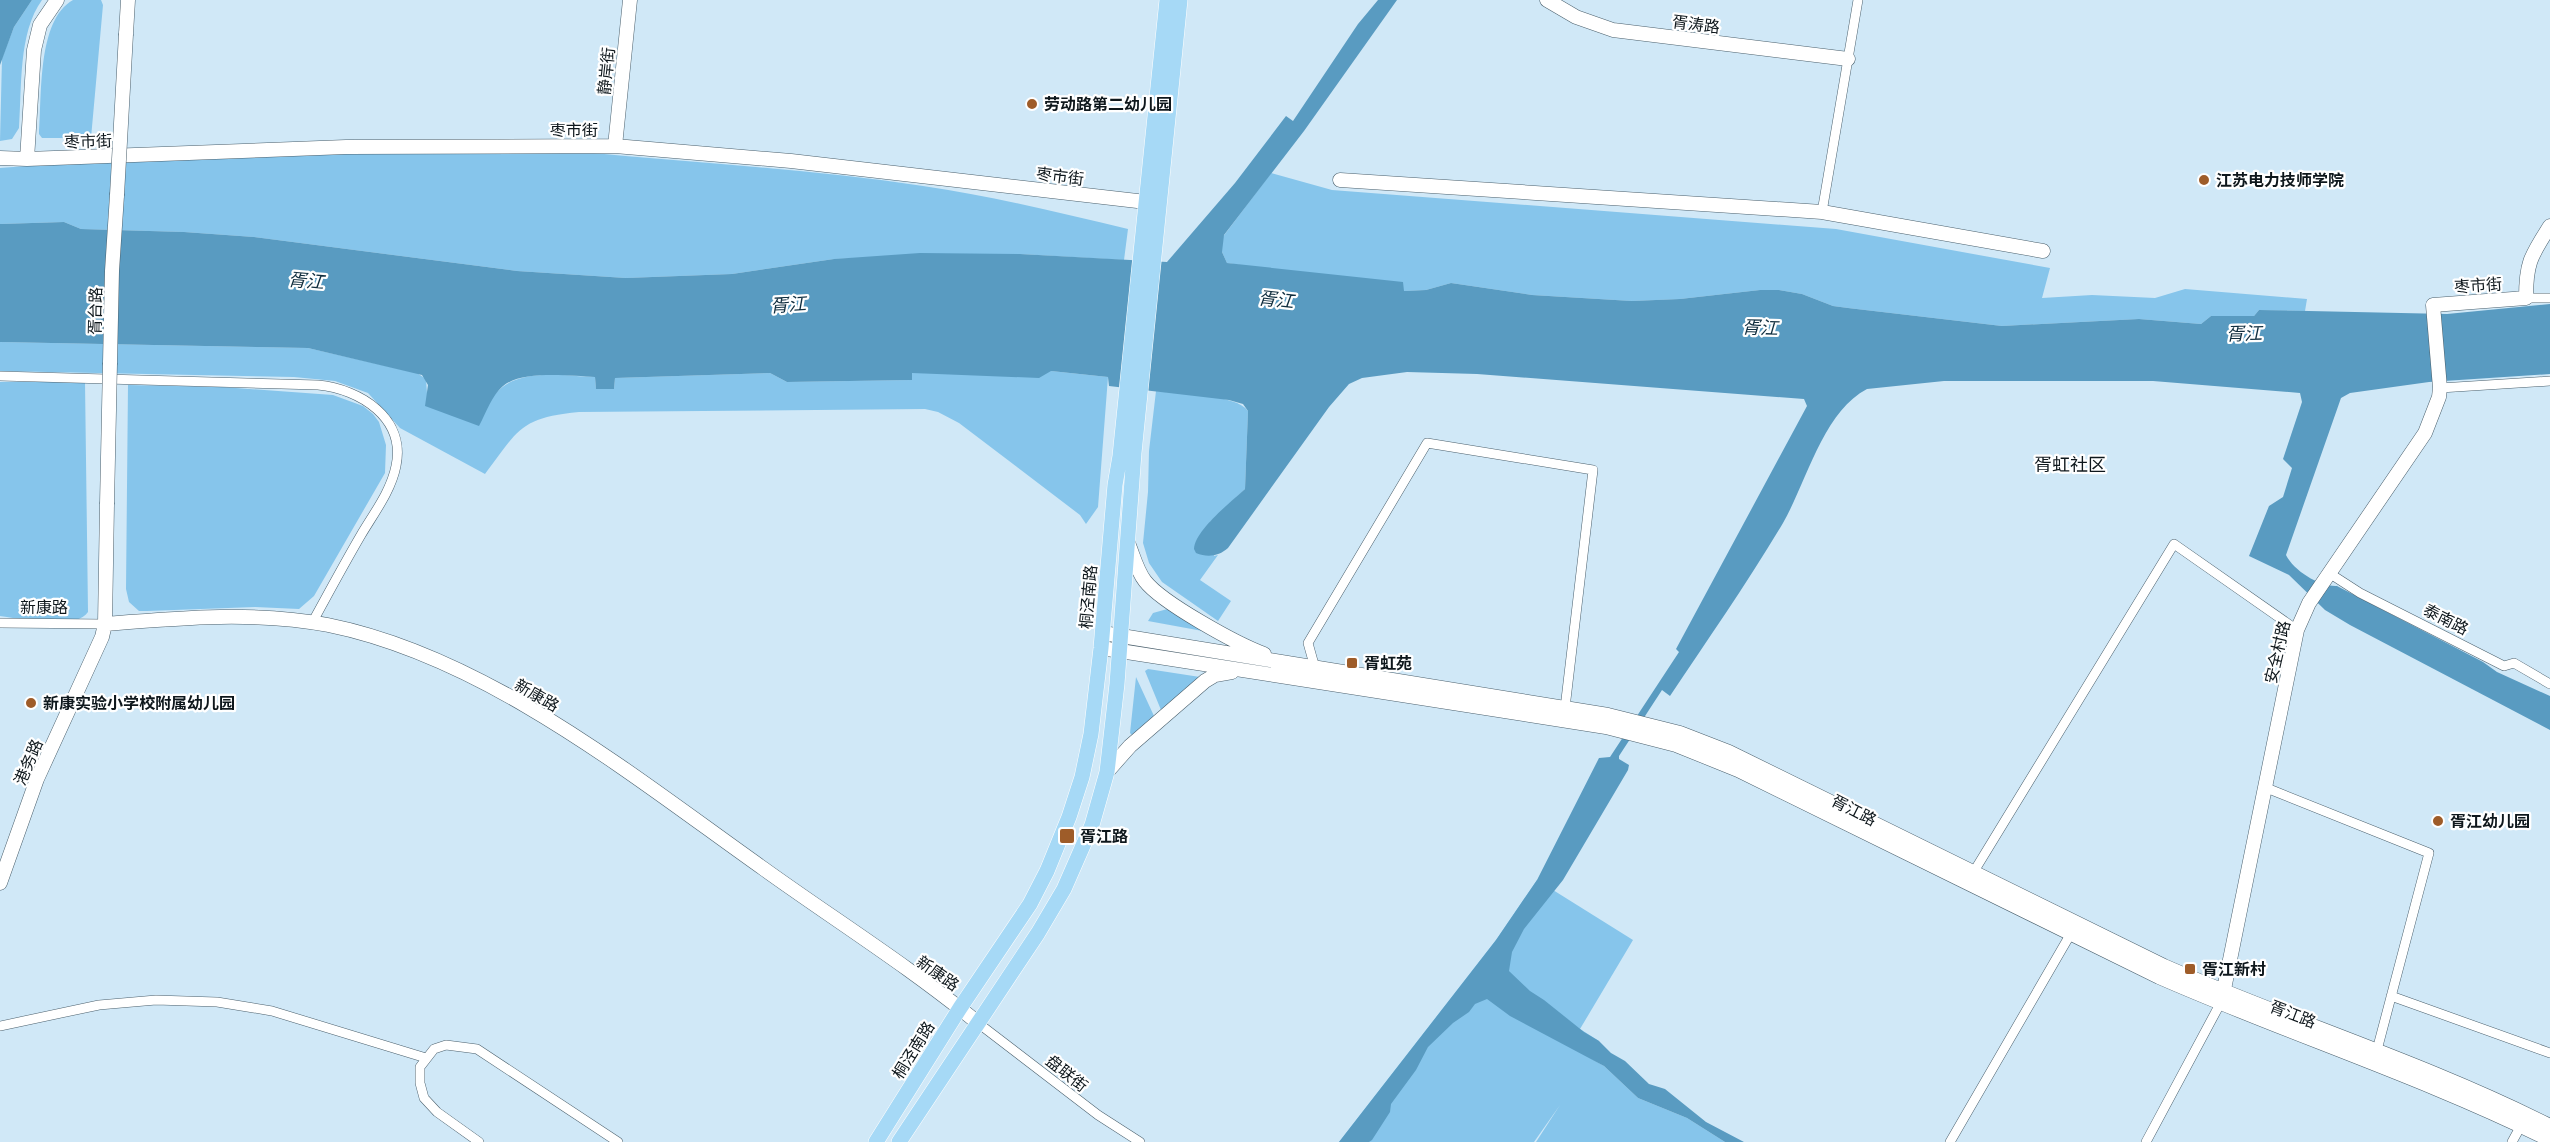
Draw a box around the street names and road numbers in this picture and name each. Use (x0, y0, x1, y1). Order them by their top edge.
street label: 胥涛路 (1671, 11, 1721, 37)
street label: 静岸街 (594, 46, 618, 96)
street label: 枣市街 (550, 120, 598, 140)
street label: 枣市街 (64, 130, 112, 152)
street label: 枣市街 (1035, 163, 1085, 189)
street label: 枣市街 (2453, 273, 2503, 297)
street label: 胥台路 (85, 287, 105, 335)
street label: 桐泾南路 (1075, 564, 1101, 630)
street label: 新康路 (20, 597, 68, 617)
street label: 泰南路 (2420, 599, 2472, 639)
street label: 安全村路 (2260, 619, 2294, 685)
street label: 新康路 (511, 674, 563, 716)
street label: 港务路 (9, 736, 47, 788)
street label: 胥江路 (1828, 790, 1880, 830)
street label: 新康路 (913, 951, 963, 995)
street label: 胥江路 (2267, 996, 2319, 1032)
street label: 桐泾南路 (888, 1018, 938, 1082)
street label: 盘联街 (1042, 1050, 1092, 1096)

